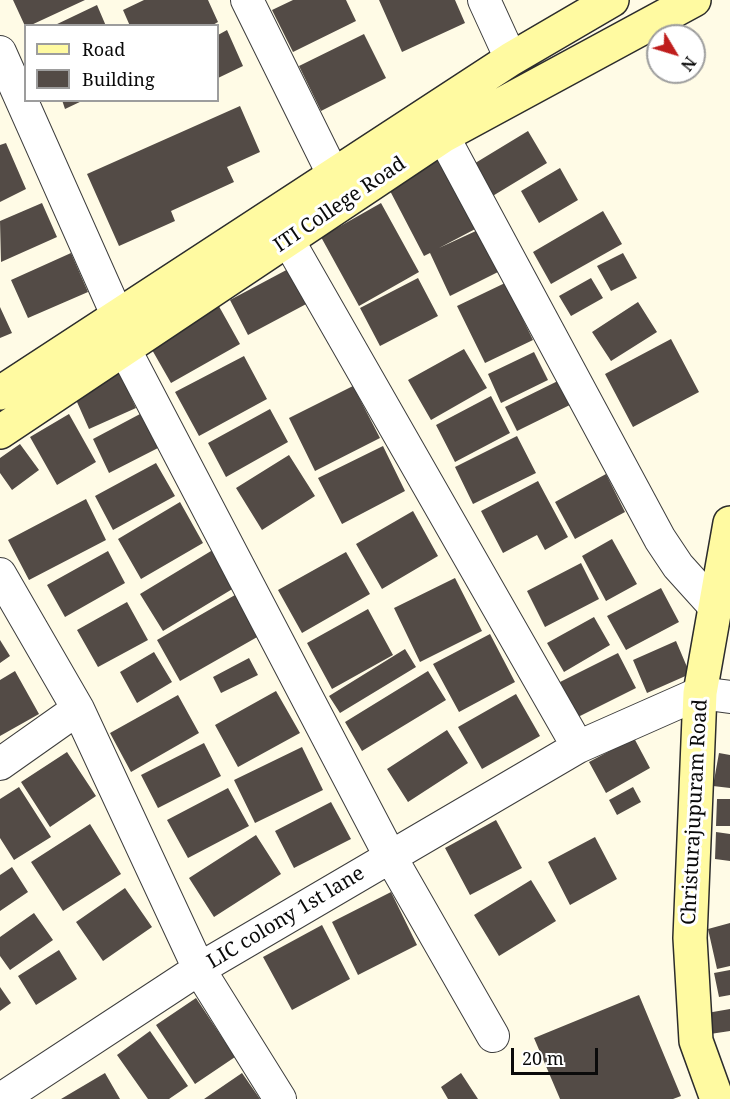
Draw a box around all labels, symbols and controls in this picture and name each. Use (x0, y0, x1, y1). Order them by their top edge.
legend (24, 24, 219, 102)
north arrow (646, 24, 706, 84)
text: Road (82, 37, 125, 61)
text: N (676, 52, 701, 76)
text: Building (82, 67, 155, 91)
street label: ITI College Road (269, 152, 411, 258)
street label: Christurajupuram Road (677, 698, 713, 926)
street label: LIC colony 1st lane (203, 862, 369, 974)
scale bar (514, 1036, 601, 1074)
text: 20 m (522, 1046, 564, 1070)

